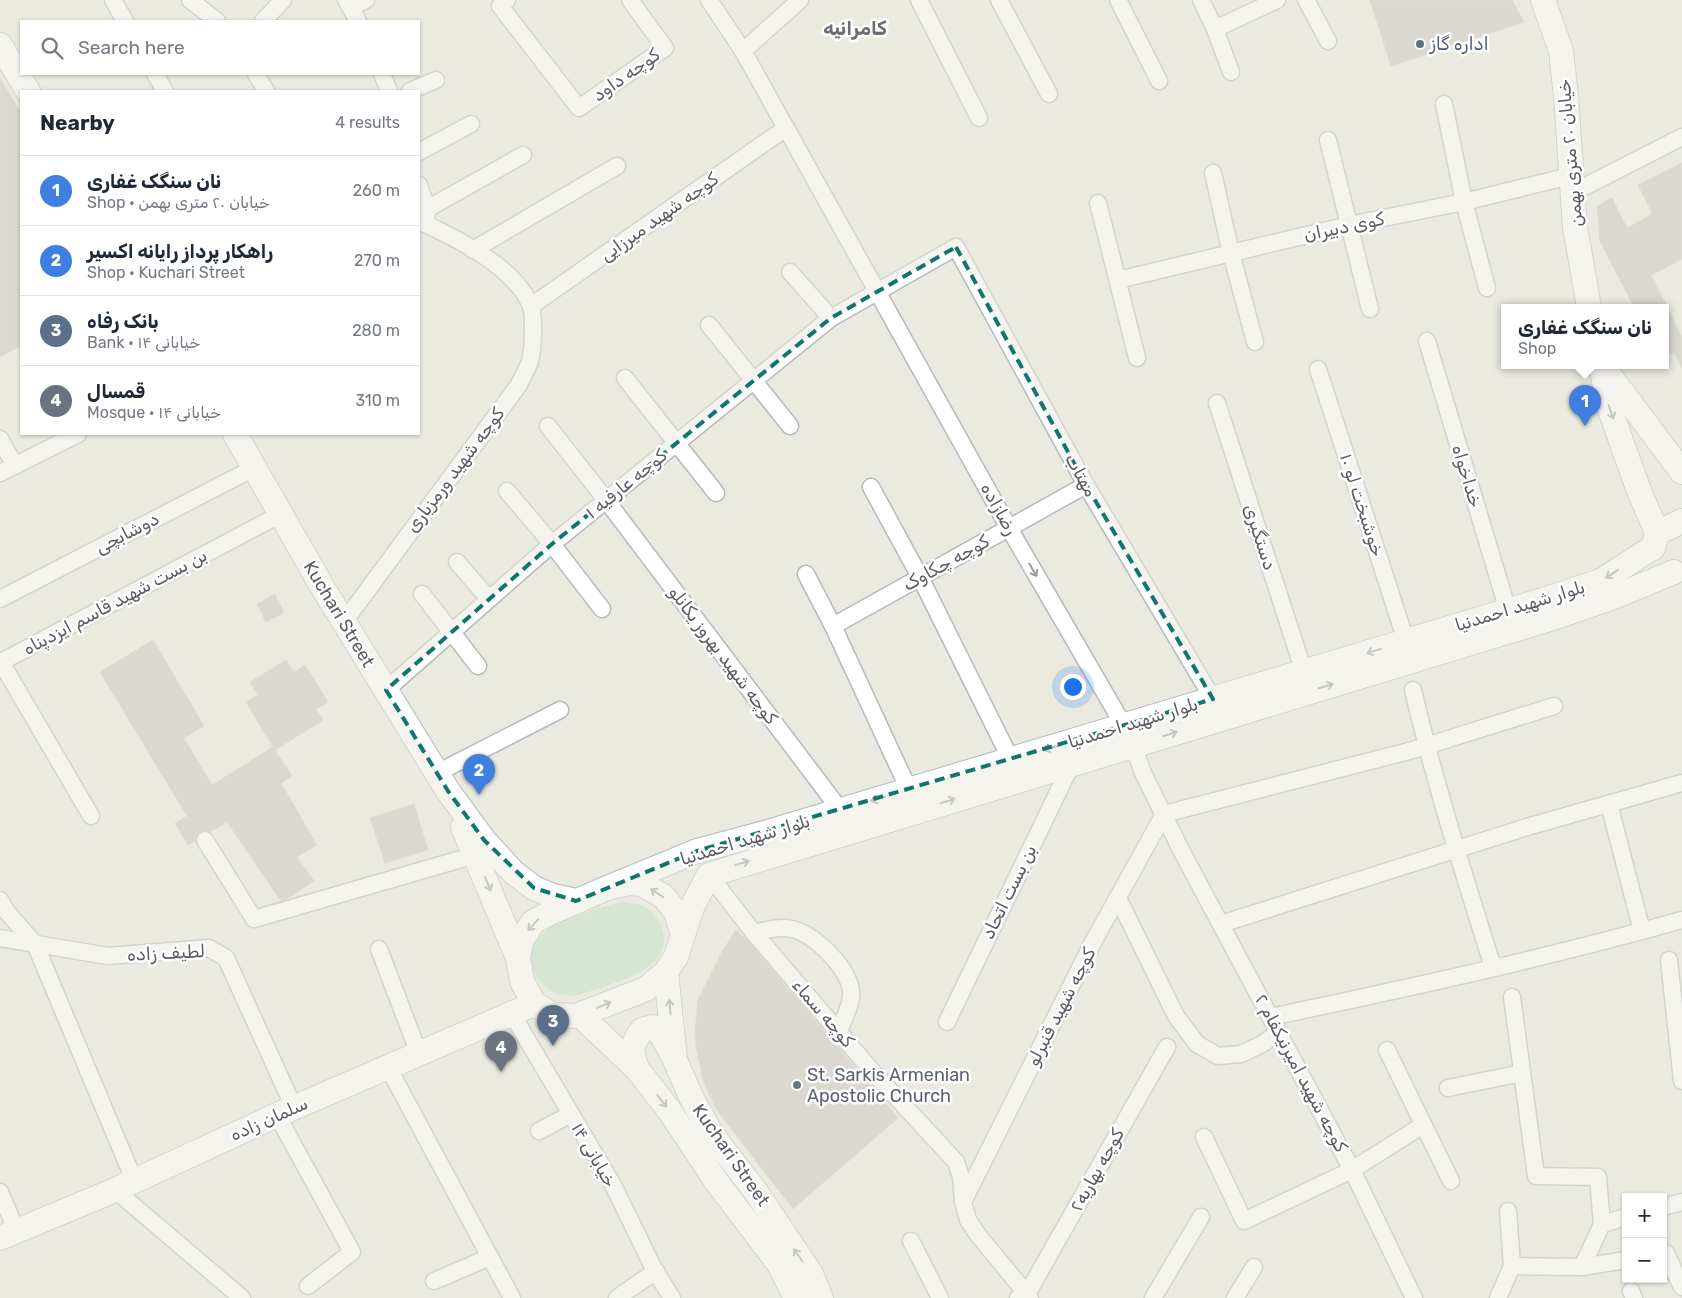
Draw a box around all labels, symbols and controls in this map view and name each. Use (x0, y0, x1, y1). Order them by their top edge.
district label: کامرانیه (823, 17, 887, 40)
search box (20, 20, 420, 75)
place label: اداره گاز (1429, 33, 1489, 55)
icon: search (38, 34, 66, 62)
text: Search here (78, 36, 185, 59)
marker: اداره گاز (1414, 38, 1426, 50)
street label: کوچه داود (588, 44, 664, 106)
street label: خیابان ۲۰ متری بهمن (1553, 78, 1587, 228)
text: Nearby (40, 110, 115, 135)
text: 4 results (335, 113, 400, 132)
street label: کوچه شهید میرزایی (596, 168, 722, 266)
text: نان سنگک غفاری (87, 170, 221, 193)
text: 1 (52, 181, 60, 200)
text: 260 m (353, 181, 400, 200)
text: Shop · خیابان ۲۰ متری بهمن (87, 193, 270, 212)
street label: کوی دبیران (1302, 208, 1386, 246)
text: راهکار پرداز رایانه اکسیر (87, 240, 273, 263)
text: 2 (51, 251, 61, 270)
text: 270 m (354, 251, 400, 270)
text: Shop · Kuchari Street (87, 263, 245, 282)
popup (1501, 304, 1669, 369)
text: بانک رفاه (87, 310, 159, 333)
text: نان سنگک غفاری (1518, 316, 1652, 339)
text: 3 (51, 321, 61, 340)
text: 280 m (352, 321, 400, 340)
text: Bank · خیابانی ۱۴ (87, 333, 200, 352)
text: Shop (1518, 339, 1556, 358)
text: قمسال (87, 380, 145, 403)
pin: 1 (1569, 385, 1601, 426)
text: 4 (51, 391, 61, 410)
text: 310 m (356, 391, 400, 410)
text: Mosque · خیابانی ۱۴ (87, 403, 221, 422)
street label: کوچه شهید ورمزیاری (401, 403, 509, 537)
one-way arrow (1607, 404, 1616, 420)
street label: خداخواه (1447, 442, 1487, 510)
street label: کوچه عارفیه ۱ (581, 445, 671, 523)
street label: مهتاب (1060, 449, 1102, 501)
street label: خوشبخت لو ۱۰ (1335, 451, 1389, 559)
street label: رضازاده (976, 479, 1022, 539)
street label: دستگیری (1239, 501, 1281, 573)
street label: دوشابچی (91, 508, 163, 558)
street label: کوچه چکاوک (899, 530, 993, 596)
street label: بن بست شهید قاسم ایزدپناه (19, 544, 211, 661)
street label: Kuchari Street (299, 557, 379, 671)
one-way arrow (1029, 562, 1039, 577)
one-way arrow (1605, 569, 1619, 579)
street label: بلوار شهید احمدنیا (1452, 576, 1588, 636)
street label: کوچه شهید بهروز یکانلو (664, 582, 782, 728)
one-way arrow (1367, 646, 1383, 656)
your location (1060, 674, 1086, 700)
one-way arrow (1317, 681, 1333, 691)
street label: بلوار شهید احمدنیا (1065, 693, 1201, 753)
one-way arrow (1162, 728, 1178, 738)
one-way arrow (1043, 743, 1059, 753)
pin: 2 (463, 754, 495, 795)
one-way arrow (871, 795, 887, 805)
one-way arrow (939, 795, 955, 805)
street label: بلوار شهید احمدنیا (677, 810, 813, 870)
street label: بن بست اتحاد (977, 841, 1041, 943)
one-way arrow (734, 858, 750, 868)
one-way arrow (483, 876, 493, 891)
one-way arrow (651, 888, 665, 898)
one-way arrow (527, 919, 539, 931)
street label: لطیف زاده (126, 940, 206, 966)
street label: کوچه شهید قنبرلو (1022, 944, 1100, 1070)
street label: کوچه سماء (787, 974, 859, 1052)
street label: کوچه شهید امیرنیکفام ۲ (1250, 990, 1352, 1156)
one-way arrow (665, 999, 674, 1015)
one-way arrow (596, 1000, 612, 1009)
pin: 3 (537, 1005, 569, 1046)
pin: 4 (485, 1031, 517, 1072)
place label: St. Sarkis Armenian Apostolic Church (807, 1064, 970, 1107)
marker: St. Sarkis Armenian Apostolic Church (791, 1079, 803, 1091)
street label: سلمان زاده (227, 1092, 311, 1146)
one-way arrow (656, 1094, 667, 1107)
street label: Kuchari Street (688, 1100, 774, 1210)
street label: خیابانی ۱۴ (567, 1119, 621, 1191)
street label: کوچه بهاریه۲ (1065, 1125, 1129, 1215)
map controls (1622, 1193, 1667, 1283)
button: + (1622, 1193, 1667, 1238)
button: − (1622, 1238, 1667, 1283)
one-way arrow (793, 1248, 804, 1262)

